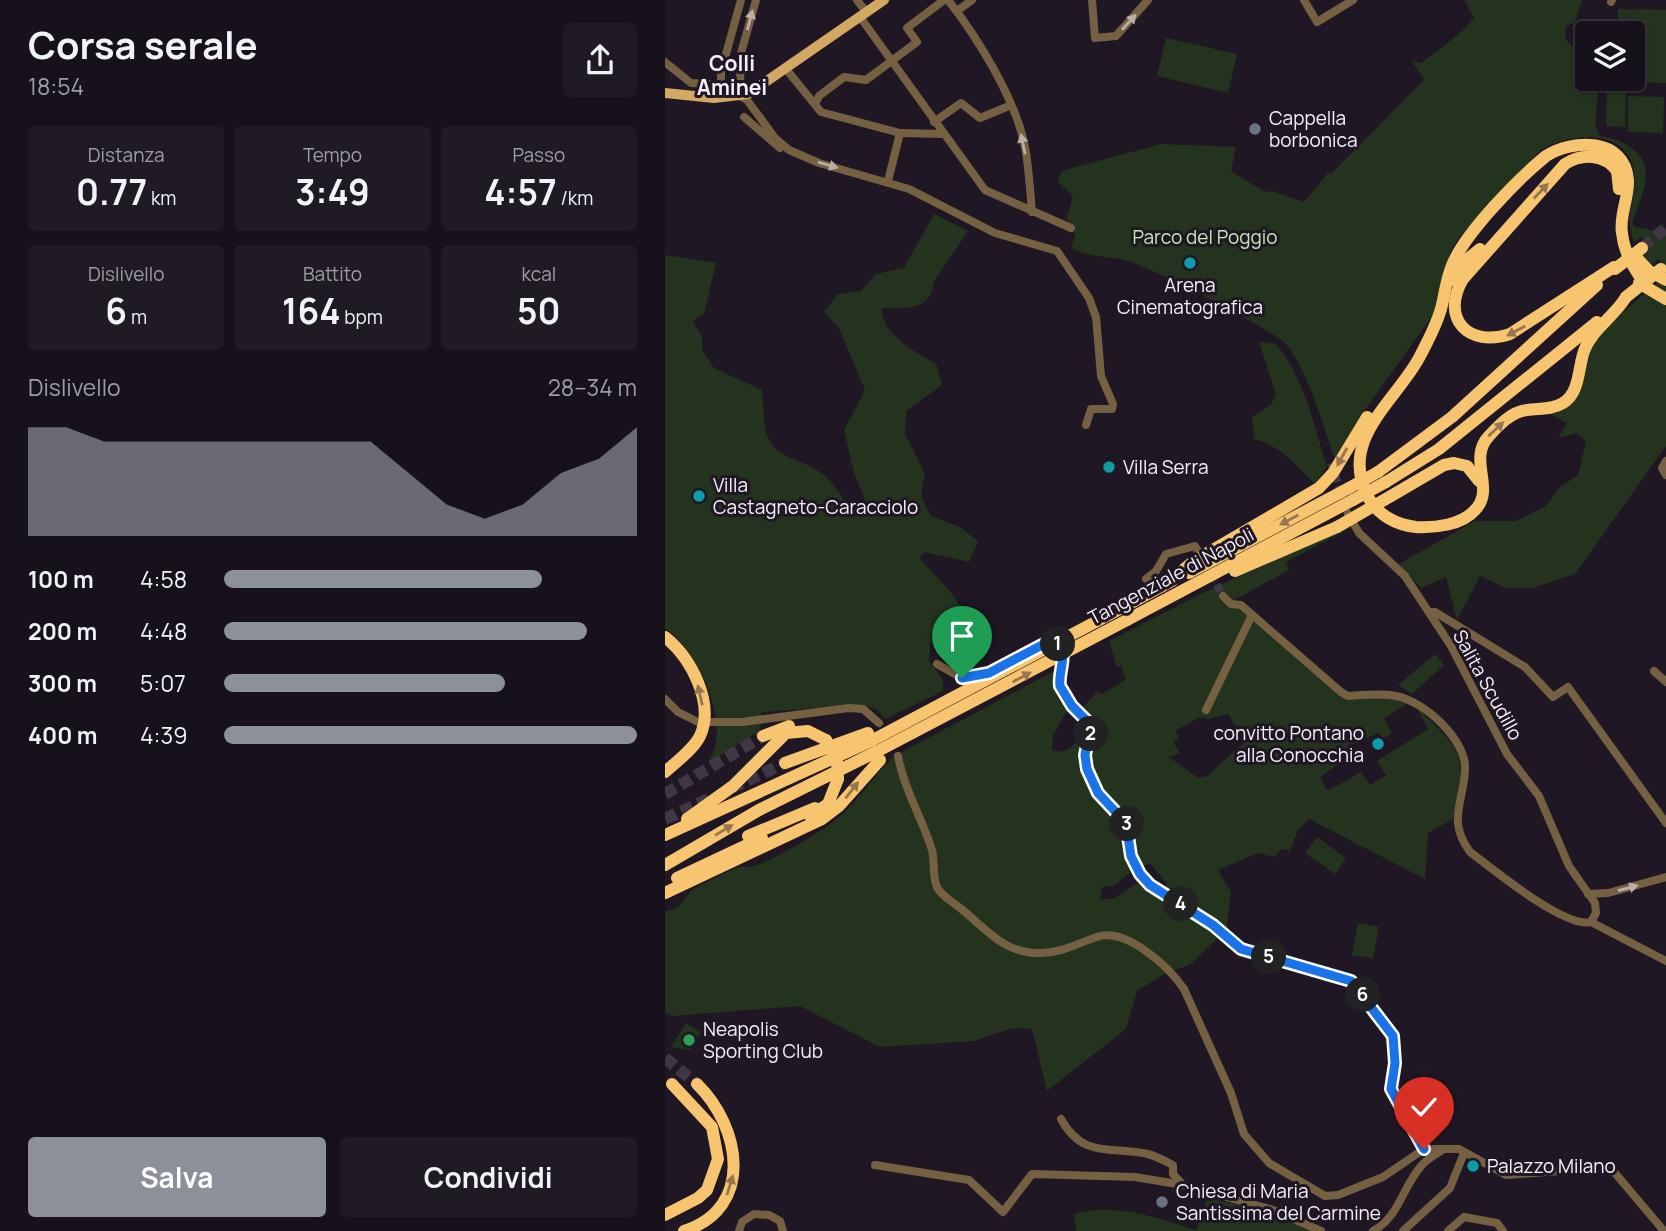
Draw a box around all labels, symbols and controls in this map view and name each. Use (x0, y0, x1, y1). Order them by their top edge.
one-way arrow (745, 9, 756, 31)
one-way arrow (1121, 13, 1137, 31)
text: Corsa serale (28, 18, 258, 70)
map controls (1575, 21, 1645, 91)
button: layers (1575, 21, 1645, 91)
button: share (563, 23, 637, 97)
district label: Colli Aminei (697, 49, 767, 101)
text: 18:54 (28, 70, 84, 102)
place label: Cappella borbonica (1269, 105, 1358, 153)
marker: Cappella borbonica (1247, 121, 1263, 137)
one-way arrow (1018, 133, 1029, 155)
text: Distanza (88, 142, 165, 168)
text: Tempo (303, 142, 362, 168)
text: Passo (512, 142, 565, 168)
one-way arrow (818, 161, 839, 171)
text: 0.77 (76, 168, 147, 216)
text: 3:49 (295, 168, 370, 216)
text: 4:57 (484, 168, 557, 216)
one-way arrow (1532, 183, 1548, 200)
text: km (147, 185, 176, 211)
text: /km (557, 185, 593, 211)
park label: Parco del Poggio (1133, 224, 1277, 250)
marker: Arena Cinematografica (1182, 255, 1198, 271)
text: Dislivello (88, 261, 164, 287)
text: Battito (303, 261, 362, 287)
text: kcal (521, 261, 556, 287)
place label: Arena Cinematografica (1117, 272, 1263, 320)
text: 6 (105, 287, 127, 335)
text: 164 (282, 287, 340, 335)
text: 50 (517, 287, 561, 335)
text: m (127, 304, 147, 330)
text: bpm (340, 304, 383, 330)
one-way arrow (1505, 324, 1525, 336)
text: Dislivello (28, 371, 121, 403)
text: 28–34 m (548, 371, 637, 403)
one-way arrow (1487, 422, 1504, 438)
one-way arrow (1337, 447, 1348, 467)
place label: Villa Serra (1123, 454, 1208, 480)
marker: Villa Serra (1101, 459, 1117, 475)
place label: Villa Castagneto-Caracciolo (713, 472, 918, 520)
marker: Villa Castagneto-Caracciolo (691, 488, 707, 504)
one-way arrow (1279, 514, 1299, 526)
street label: Tangenziale di Napoli (1084, 521, 1258, 631)
text: 100 m (28, 563, 94, 595)
text: 4:58 (140, 563, 187, 595)
pin (932, 606, 992, 678)
text: 200 m (28, 615, 97, 647)
text: 4:48 (140, 615, 187, 647)
icon: arrive (943, 617, 981, 655)
street label: Salita Scudillo (1447, 625, 1529, 745)
pin: 1 (1041, 626, 1075, 662)
text: 1 (1053, 630, 1062, 656)
text: 300 m (28, 667, 97, 699)
text: 5:07 (140, 667, 186, 699)
one-way arrow (1012, 671, 1032, 683)
one-way arrow (694, 683, 705, 705)
pin: 2 (1073, 716, 1109, 752)
text: 400 m (28, 719, 98, 751)
text: 4:39 (140, 719, 187, 751)
text: 2 (1085, 720, 1096, 746)
place label: convitto Pontano alla Conocchia (1213, 720, 1364, 768)
marker: convitto Pontano alla Conocchia (1370, 736, 1386, 752)
one-way arrow (844, 782, 859, 800)
pin: 3 (1109, 806, 1145, 842)
text: 3 (1121, 810, 1132, 836)
one-way arrow (714, 824, 733, 837)
one-way arrow (1617, 882, 1639, 893)
pin: 4 (1163, 886, 1199, 922)
text: 4 (1175, 890, 1186, 916)
pin: 5 (1251, 940, 1287, 974)
text: 5 (1263, 943, 1274, 969)
pin: 6 (1345, 978, 1381, 1012)
text: 6 (1357, 981, 1368, 1007)
place label: Neapolis Sporting Club (703, 1016, 823, 1064)
marker: Neapolis Sporting Club (681, 1032, 697, 1048)
pin (1394, 1077, 1454, 1149)
icon: check (1405, 1088, 1443, 1126)
button: Salva (28, 1137, 326, 1217)
button: Condividi (340, 1137, 637, 1217)
place label: Palazzo Milano (1487, 1153, 1616, 1179)
marker: Palazzo Milano (1465, 1158, 1481, 1174)
one-way arrow (725, 1175, 735, 1196)
place label: Chiesa di Maria Santissima del Carmine (1176, 1178, 1381, 1226)
marker: Chiesa di Maria Santissima del Carmine (1154, 1194, 1170, 1210)

